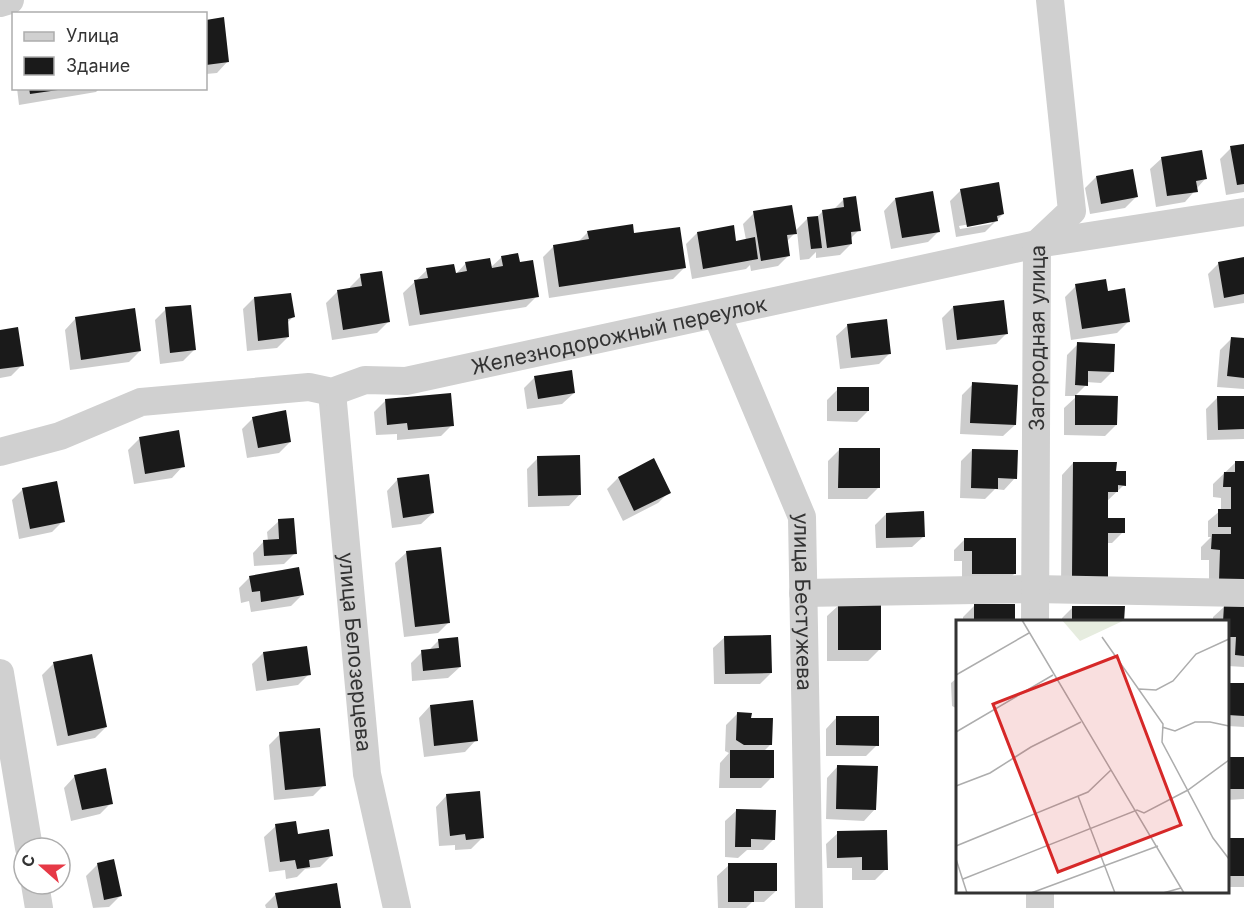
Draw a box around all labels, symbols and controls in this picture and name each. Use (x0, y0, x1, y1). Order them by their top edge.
legend (12, 12, 207, 90)
text: Улица (66, 25, 119, 46)
text: Здание (66, 55, 130, 76)
street label: Загородная улица (1024, 245, 1049, 431)
street label: Железнодорожный переулок (469, 290, 769, 379)
street label: улица Бестужева (789, 513, 818, 691)
street label: улица Белозерцева (334, 551, 377, 753)
inset map (956, 620, 1229, 893)
north arrow (12, 836, 72, 896)
text: С (17, 851, 40, 870)

